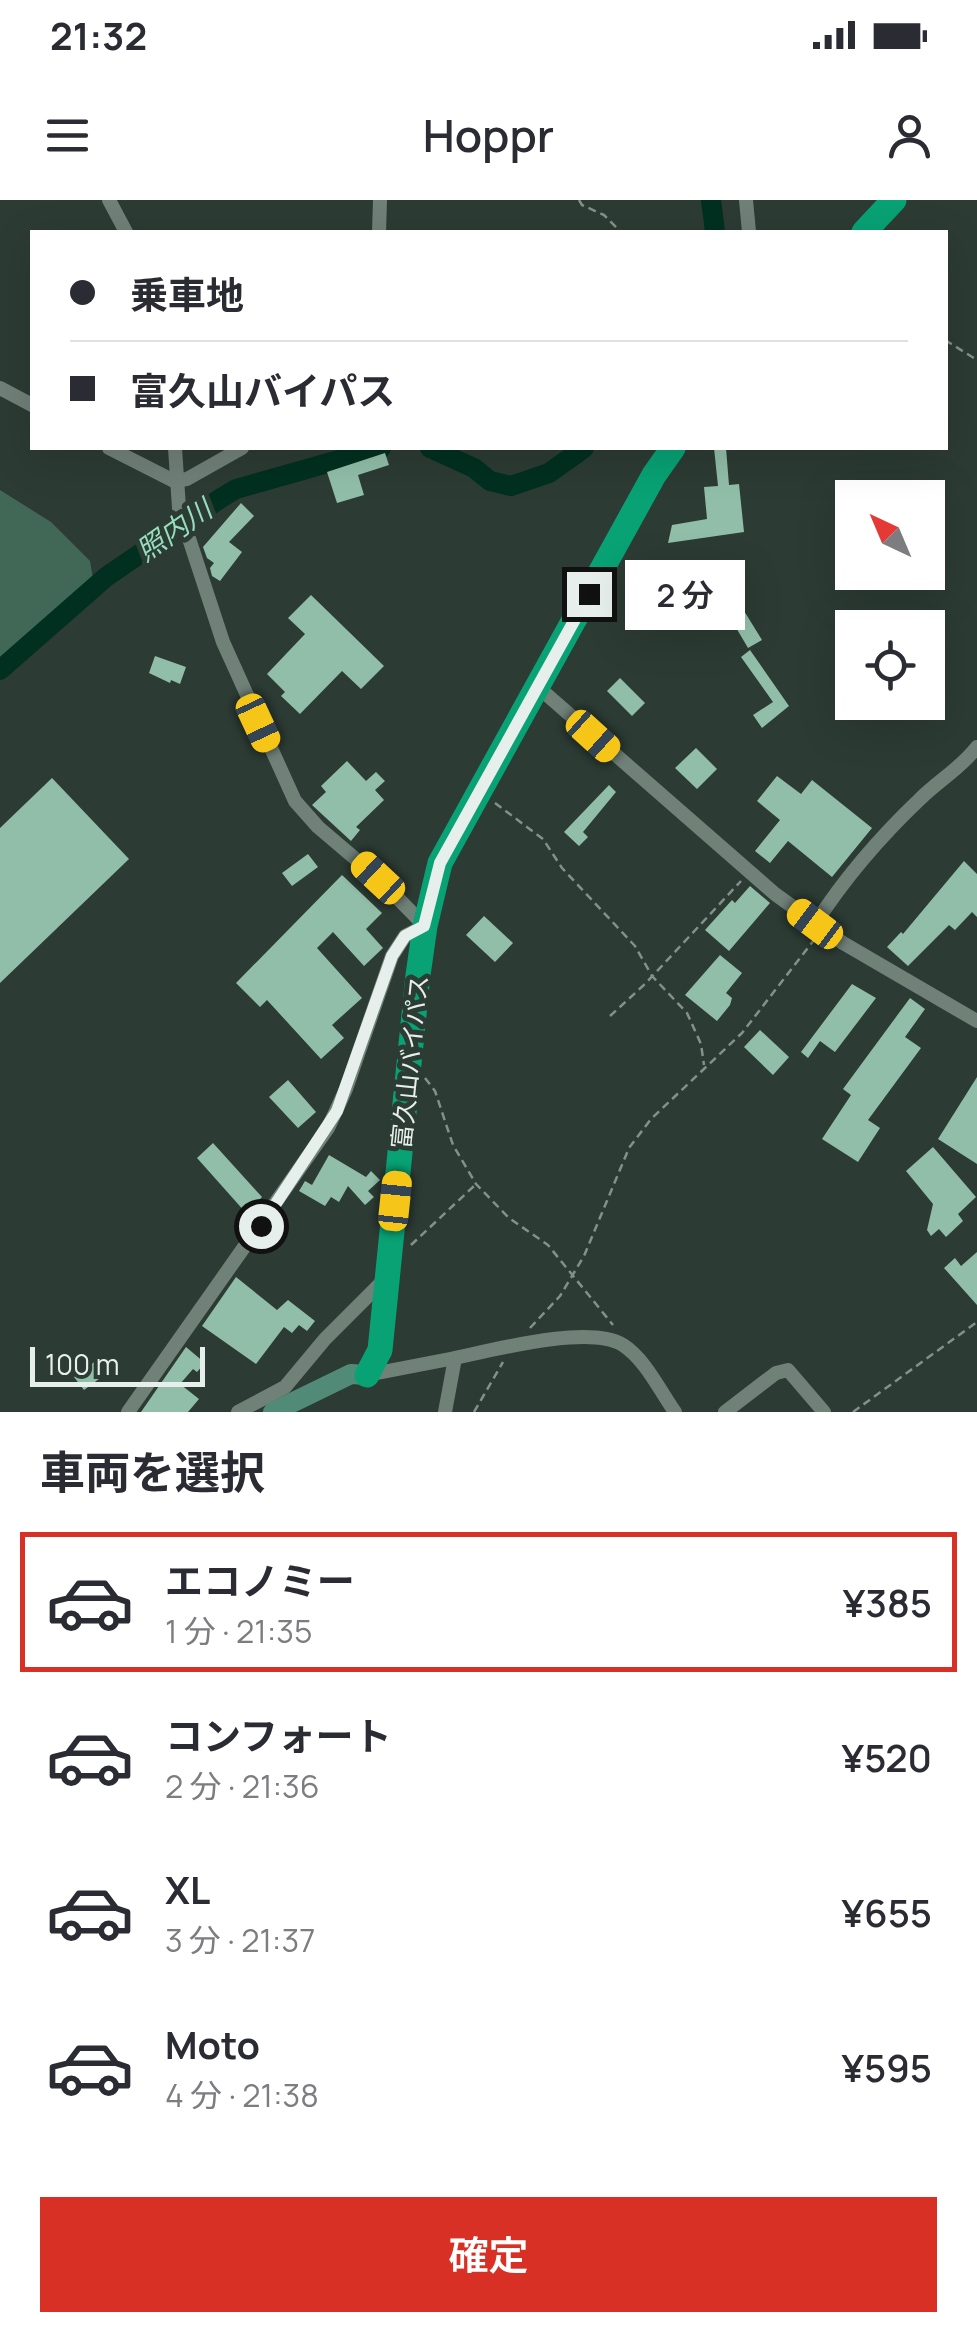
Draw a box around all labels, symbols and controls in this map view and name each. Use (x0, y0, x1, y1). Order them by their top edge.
text: 21:32 (50, 9, 147, 61)
text: Hoppr (423, 104, 554, 166)
icon: menu (40, 108, 95, 163)
icon: person (882, 108, 937, 163)
text: 乗車地 (130, 268, 244, 320)
text: 富久山バイパス (130, 364, 395, 416)
north arrow (835, 480, 945, 590)
map controls (835, 480, 945, 720)
water label: 照内川 (128, 488, 221, 569)
callout: 2 分 (624, 559, 744, 629)
route end (567, 572, 612, 617)
text: 2 分 (656, 573, 714, 617)
button: locate (835, 610, 945, 720)
car (232, 689, 284, 757)
car (561, 705, 625, 767)
car (346, 847, 410, 909)
car (782, 894, 848, 954)
street label: 富久山バイパス (383, 973, 436, 1151)
car (377, 1170, 413, 1232)
route start (239, 1204, 284, 1249)
scale bar (30, 1342, 205, 1386)
text: 100 m (45, 1345, 119, 1383)
text: 車両を選択 (40, 1441, 265, 1503)
text: エコノミー (165, 1554, 355, 1606)
icon: car (45, 1557, 135, 1647)
text: ¥385 (843, 1576, 932, 1628)
text: 1 分 · 21:35 (165, 1609, 312, 1653)
text: コンフォート (165, 1709, 392, 1761)
icon: car (45, 1712, 135, 1802)
text: ¥520 (842, 1731, 932, 1783)
text: 2 分 · 21:36 (165, 1764, 320, 1808)
text: XL (165, 1863, 210, 1915)
icon: car (45, 1867, 135, 1957)
text: ¥655 (842, 1886, 932, 1938)
text: 3 分 · 21:37 (165, 1918, 315, 1962)
text: Moto (165, 2018, 260, 2070)
icon: car (45, 2022, 135, 2112)
text: ¥595 (842, 2041, 932, 2093)
text: 4 分 · 21:38 (165, 2073, 319, 2117)
button: 確定 (40, 2197, 937, 2312)

